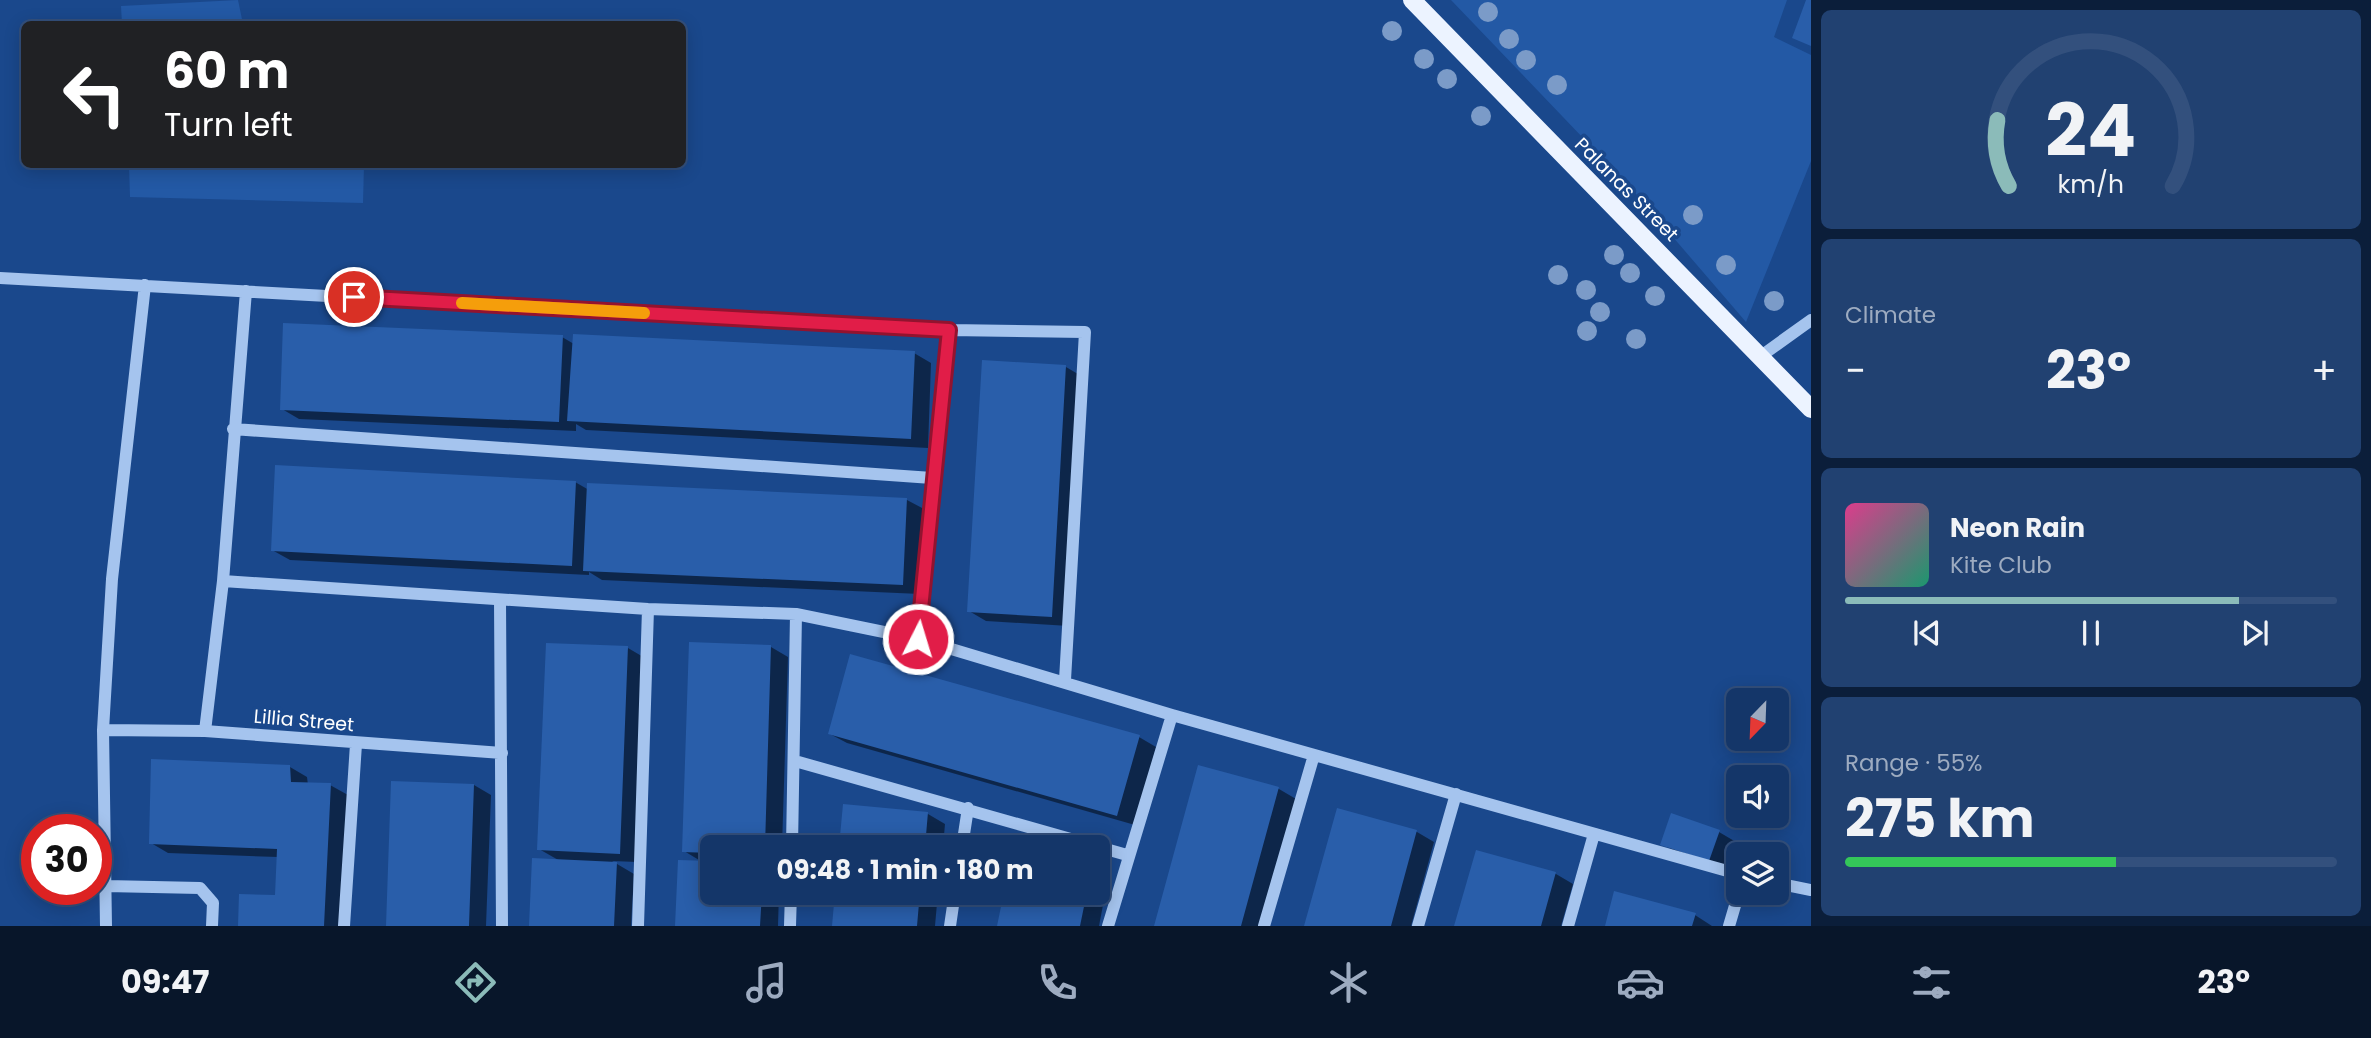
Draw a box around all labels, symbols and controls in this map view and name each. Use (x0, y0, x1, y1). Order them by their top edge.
text: 60 m (164, 37, 289, 105)
icon: left (49, 49, 140, 140)
text: 24 (2046, 80, 2136, 181)
text: Turn left (164, 102, 293, 147)
street label: Palanas Street (1569, 131, 1685, 247)
text: km/h (2058, 166, 2124, 201)
pin (324, 267, 384, 327)
icon: arrive (335, 278, 373, 316)
text: Climate (1845, 299, 1936, 331)
text: 23° (2046, 334, 2131, 407)
text: − (1845, 344, 1866, 397)
text: + (2311, 344, 2337, 397)
text: Neon Rain (1950, 510, 2085, 546)
text: Kite Club (1950, 549, 2052, 581)
position arrow (881, 602, 955, 676)
icon: previous (1908, 614, 1946, 652)
icon: pause (2072, 614, 2110, 652)
icon: next (2236, 614, 2274, 652)
north arrow (1726, 688, 1788, 751)
map controls (1726, 688, 1789, 905)
street label: Lillia Street (253, 703, 355, 738)
text: Range · 55% (1845, 747, 1983, 779)
button: sound (1726, 765, 1789, 828)
text: 275 km (1845, 782, 2035, 855)
speed limit sign: 30 (21, 814, 112, 905)
button: layers (1726, 842, 1789, 905)
text: 09:48 · 1 min · 180 m (776, 852, 1034, 888)
icon: directions (451, 958, 500, 1007)
icon: music (742, 958, 791, 1007)
icon: phone (1033, 958, 1082, 1007)
icon: climate (1324, 958, 1373, 1007)
icon: car (1616, 958, 1665, 1007)
icon: filters (1907, 958, 1956, 1007)
text: 09:47 (121, 959, 209, 1004)
text: 23° (2198, 959, 2250, 1004)

